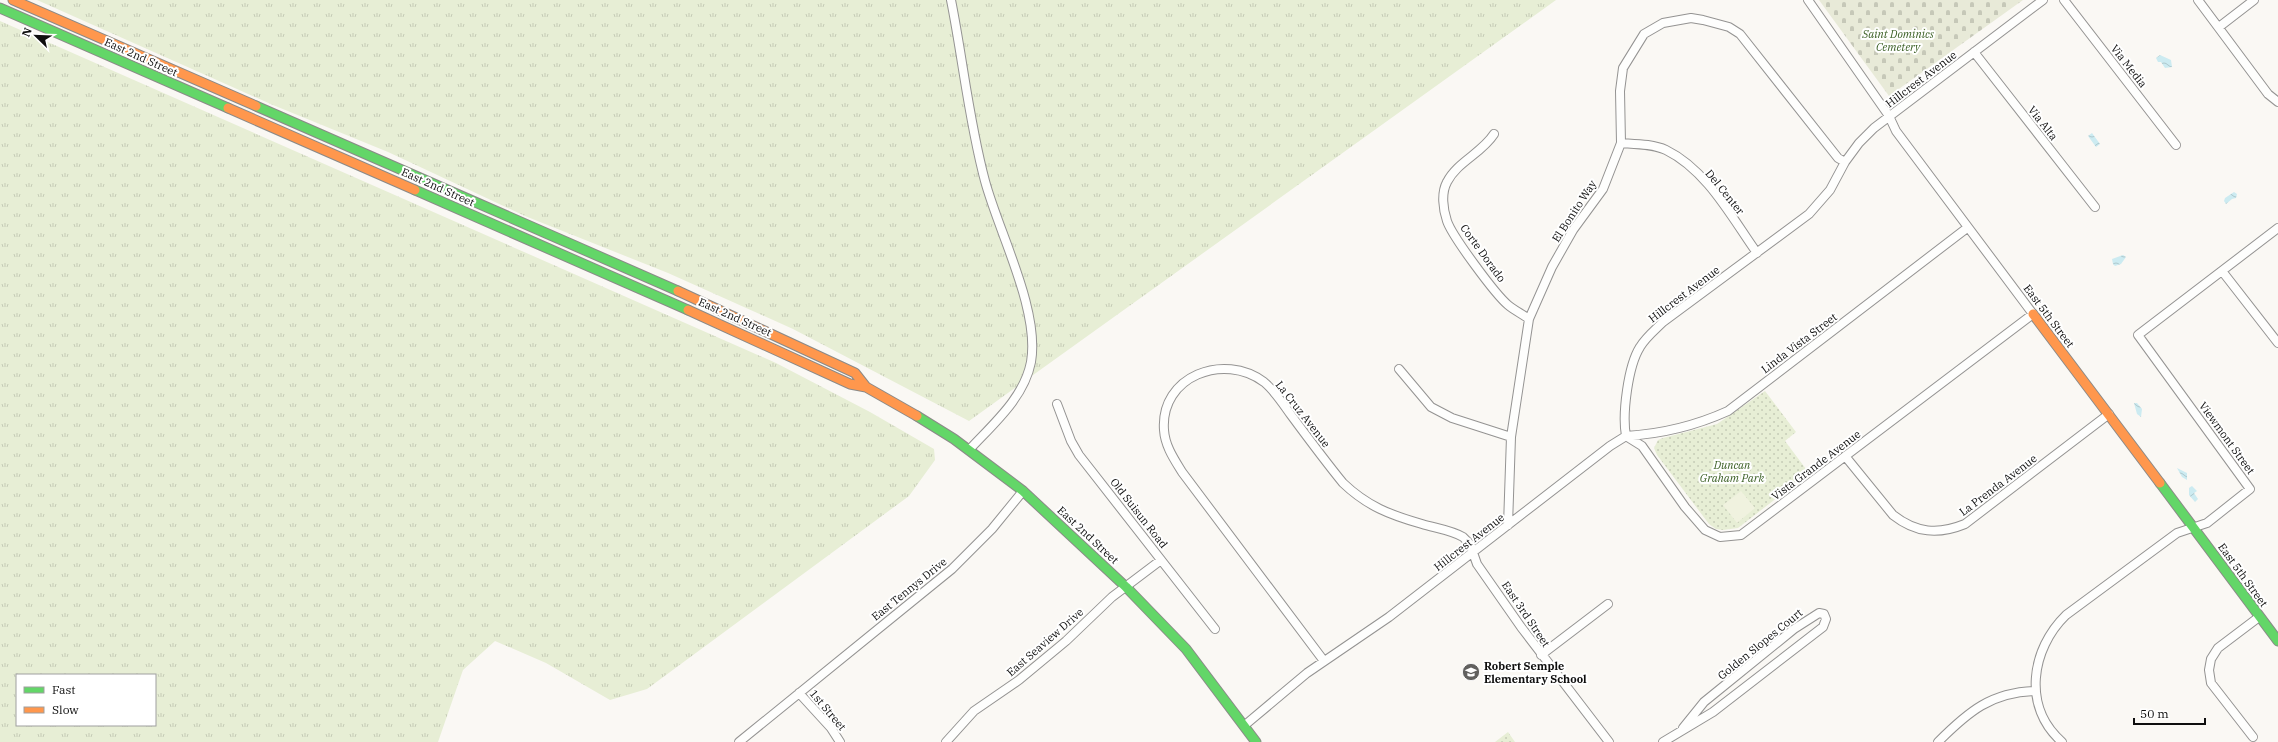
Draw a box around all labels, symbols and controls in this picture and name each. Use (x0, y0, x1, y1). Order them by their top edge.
north arrow (16, 16, 56, 56)
text: N (19, 25, 35, 39)
park label: Saint Dominics Cemetery (1861, 27, 1935, 54)
street label: East 2nd Street (102, 35, 180, 79)
street label: Via Media (2108, 42, 2150, 90)
street label: Hillcrest Avenue (1883, 48, 1959, 110)
street label: Via Alta (2025, 103, 2061, 143)
street label: East 2nd Street (399, 165, 477, 209)
street label: Del Center (1703, 167, 1748, 218)
street label: El Bonito Way (1549, 177, 1599, 245)
street label: Corte Dorado (1457, 221, 1509, 285)
street label: Hillcrest Avenue (1646, 263, 1722, 325)
street label: East 5th Street (2021, 282, 2077, 350)
street label: East 2nd Street (696, 295, 774, 339)
street label: Linda Vista Street (1758, 310, 1840, 376)
street label: La Cruz Avenue (1273, 378, 1333, 450)
street label: Viewmont Street (2196, 399, 2258, 477)
street label: Vista Grande Avenue (1769, 427, 1863, 503)
street label: La Prenda Avenue (1956, 451, 2040, 519)
park label: Duncan Graham Park (1700, 458, 1764, 485)
street label: Old Suisun Road (1107, 475, 1171, 551)
street label: East 2nd Street (1054, 503, 1122, 567)
street label: Hillcrest Avenue (1431, 510, 1507, 574)
street label: East 5th Street (2215, 540, 2271, 610)
street label: East Tennys Drive (869, 554, 950, 624)
street label: East 3rd Street (1499, 578, 1553, 650)
street label: East Seaview Drive (1004, 605, 1086, 679)
street label: Golden Slopes Court (1715, 605, 1805, 683)
place label: Robert Semple Elementary School (1484, 659, 1587, 686)
school or university icon: Robert Semple Elementary School (1461, 662, 1481, 682)
legend (16, 674, 156, 726)
text: Fast (52, 682, 76, 697)
street label: 1st Street (807, 687, 849, 733)
scale bar (2134, 700, 2205, 726)
text: Slow (52, 702, 79, 717)
text: 50 m (2140, 706, 2169, 721)

